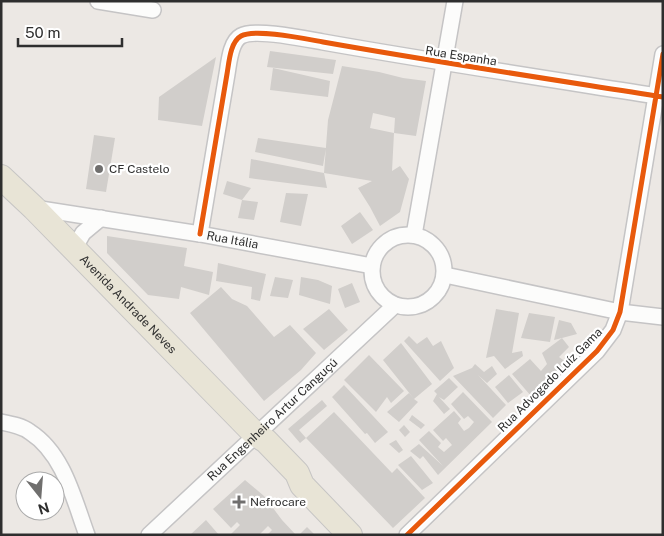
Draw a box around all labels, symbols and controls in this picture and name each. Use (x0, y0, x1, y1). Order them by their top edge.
scale bar (18, 15, 121, 47)
text: 50 m (25, 24, 60, 41)
street label: Rua Espanha (424, 43, 498, 69)
place label: CF Castelo (109, 162, 170, 176)
marker: CF Castelo (93, 163, 105, 175)
street label: Rua Itália (205, 228, 259, 252)
street label: Avenida Andrade Neves (77, 252, 179, 357)
street label: Rua Advogado Luíz Gama (495, 325, 605, 435)
street label: Rua Engenheiro Artur Canguçú (205, 355, 340, 484)
north arrow (15, 471, 65, 521)
marker: Nefrocare (232, 495, 246, 509)
place label: Nefrocare (250, 495, 306, 509)
text: N (36, 499, 51, 518)

